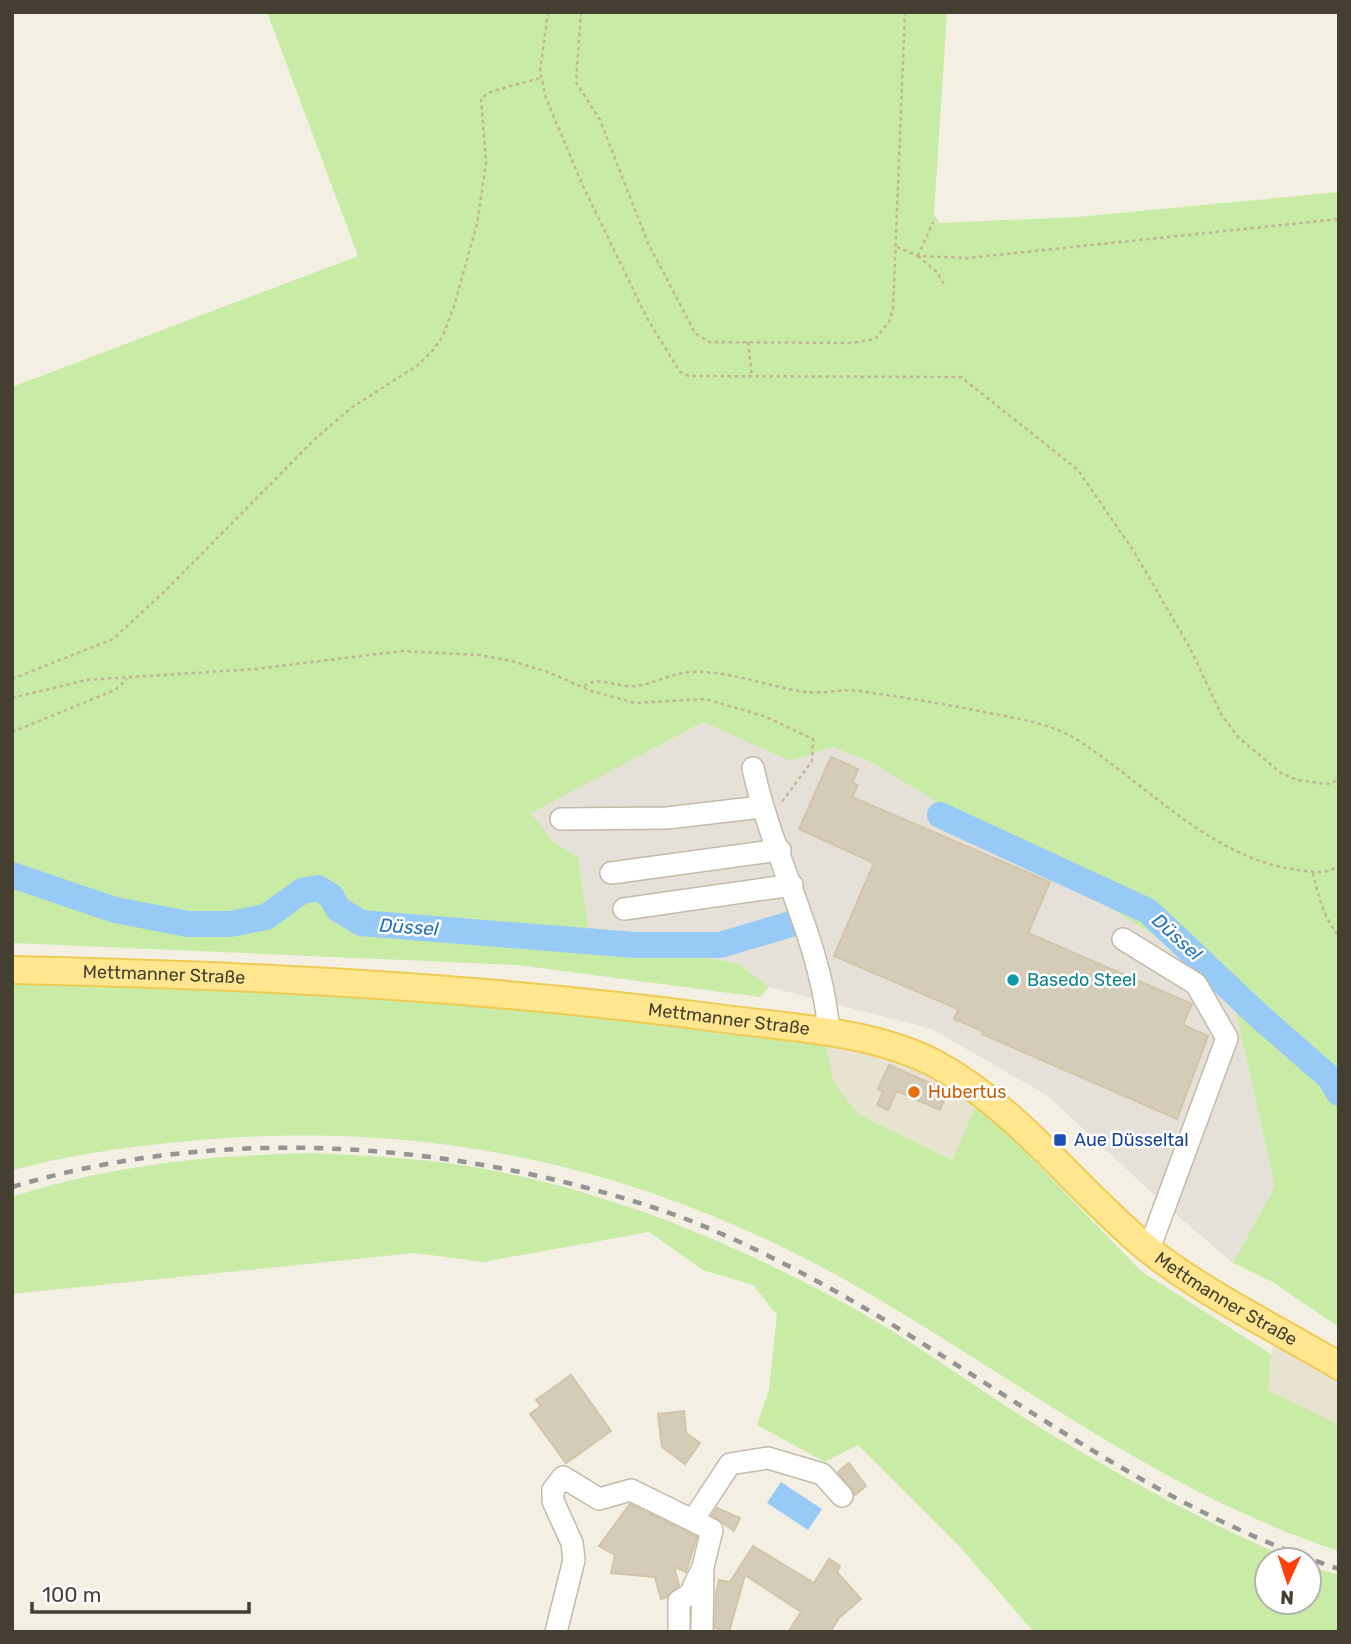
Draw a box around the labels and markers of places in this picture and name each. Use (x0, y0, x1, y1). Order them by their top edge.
place label: Basedo Steel (1027, 969, 1136, 991)
marker: Basedo Steel (1005, 972, 1021, 988)
place label: Hubertus (928, 1081, 1006, 1103)
marker: Hubertus (906, 1084, 922, 1100)
place label: Aue Düsseltal (1074, 1129, 1189, 1151)
marker: Aue Düsseltal (1052, 1132, 1068, 1148)

